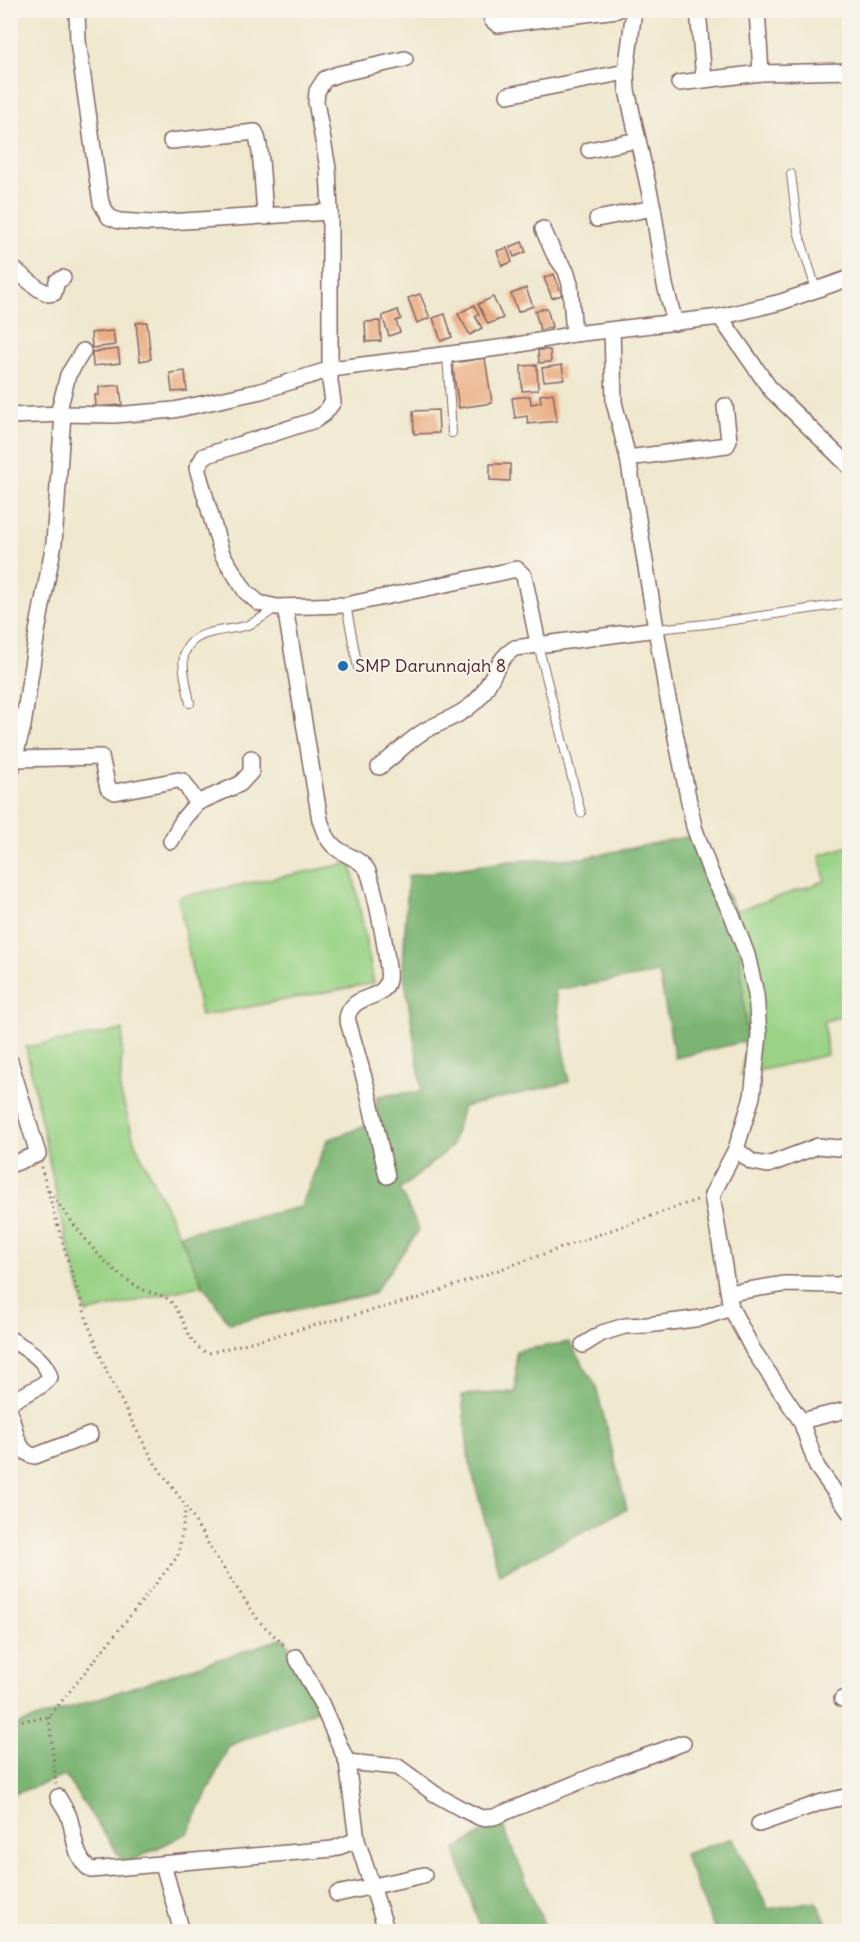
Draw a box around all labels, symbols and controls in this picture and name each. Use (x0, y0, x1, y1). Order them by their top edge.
place label: SMP Darunnajah 8 (355, 654, 506, 677)
marker: SMP Darunnajah 8 (336, 659, 350, 673)

